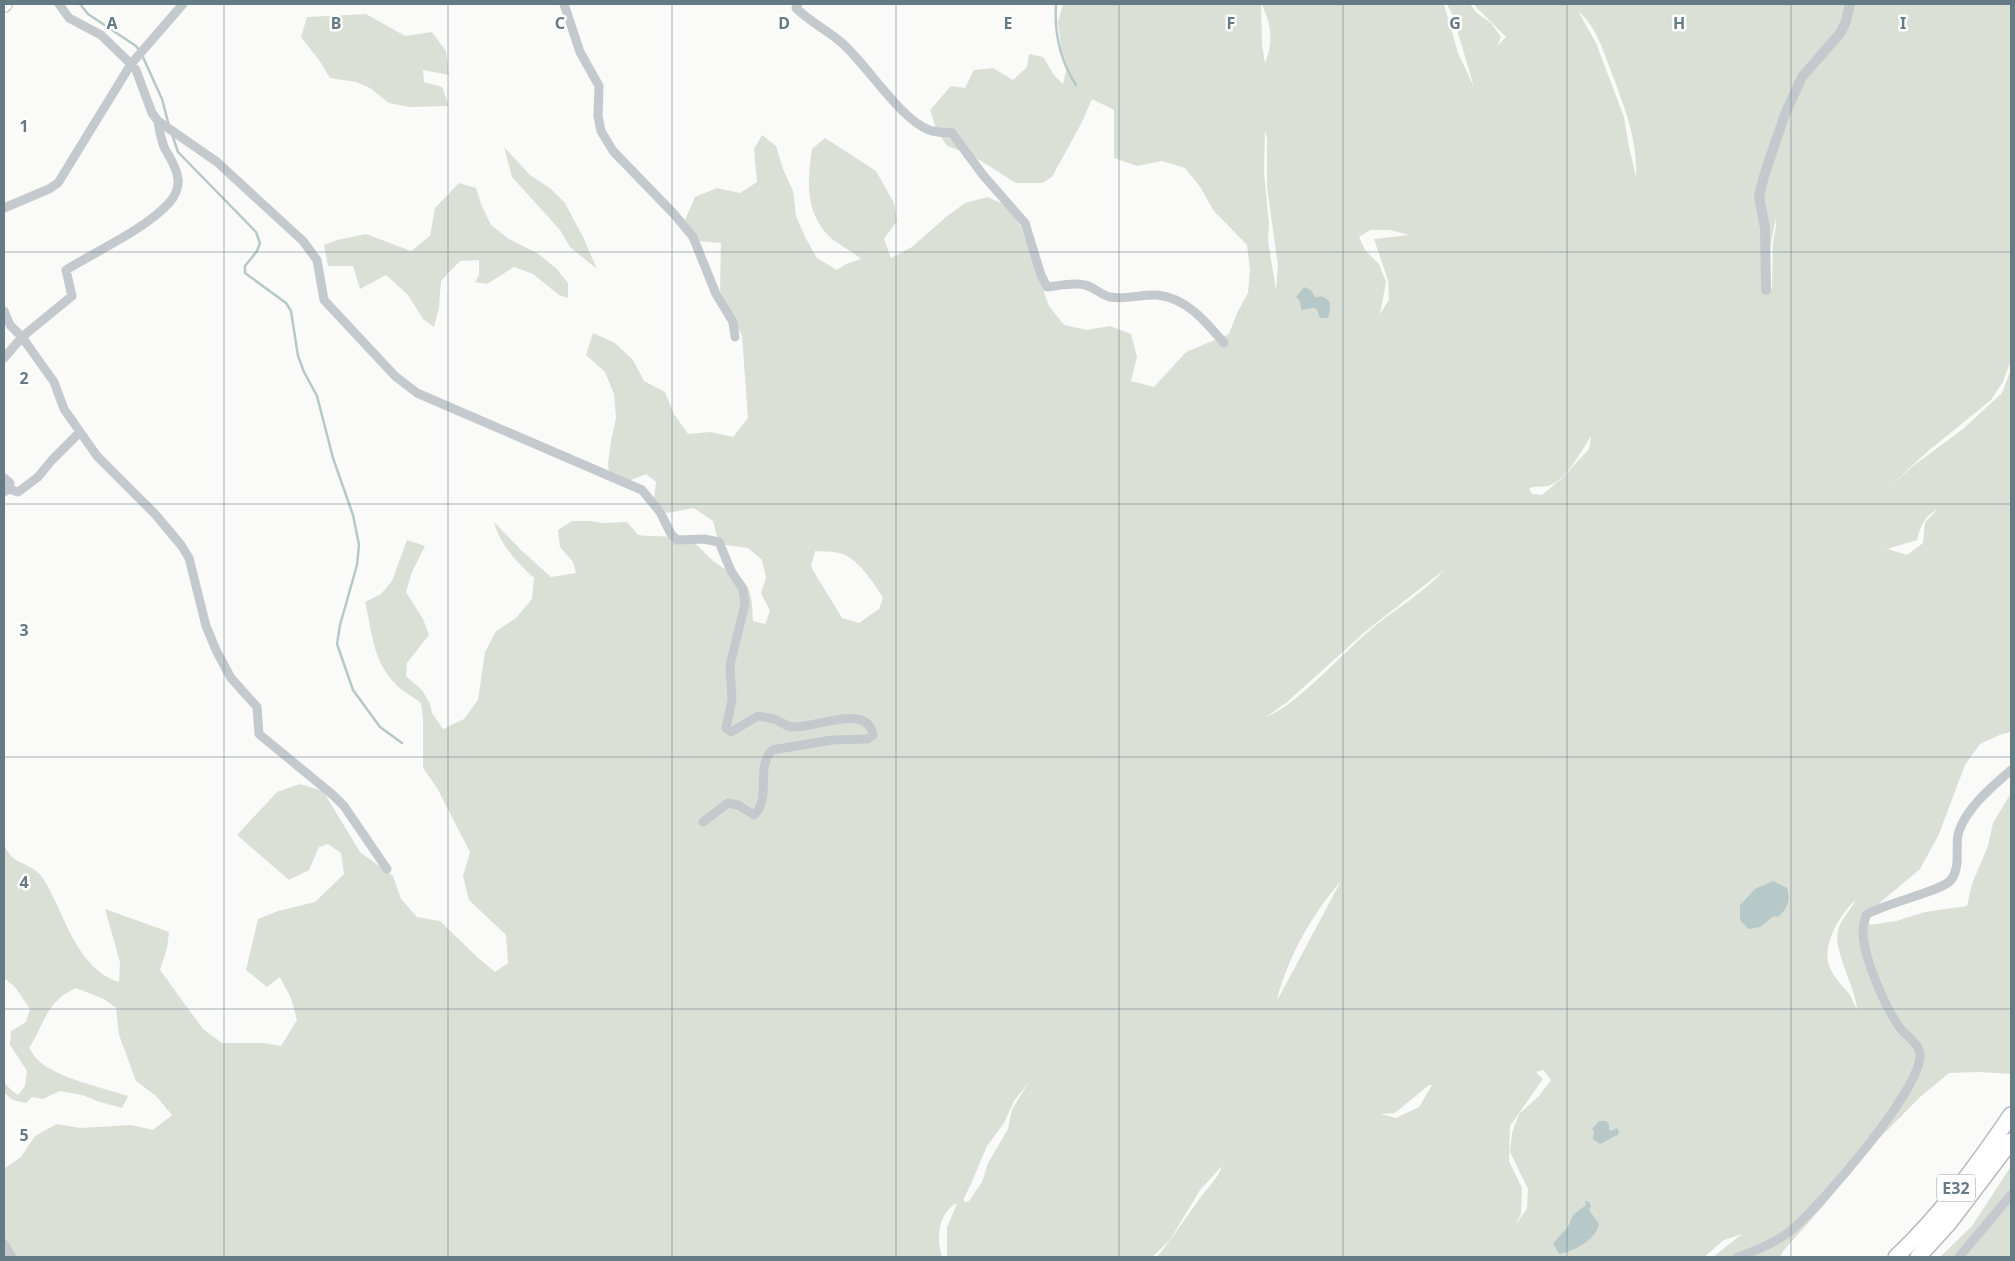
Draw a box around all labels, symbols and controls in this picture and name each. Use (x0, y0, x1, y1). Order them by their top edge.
text: A (106, 12, 118, 34)
text: B (331, 12, 341, 34)
text: C (555, 12, 565, 34)
text: D (778, 12, 790, 34)
text: E (1004, 12, 1013, 34)
text: F (1227, 12, 1235, 34)
text: G (1449, 12, 1461, 34)
text: H (1673, 12, 1685, 34)
text: I (1900, 12, 1906, 34)
text: 1 (19, 115, 29, 137)
text: 2 (19, 367, 29, 389)
text: 3 (19, 619, 29, 641)
text: 4 (19, 871, 29, 893)
text: 5 (19, 1124, 29, 1146)
road number: E32 (1937, 1174, 1975, 1202)

